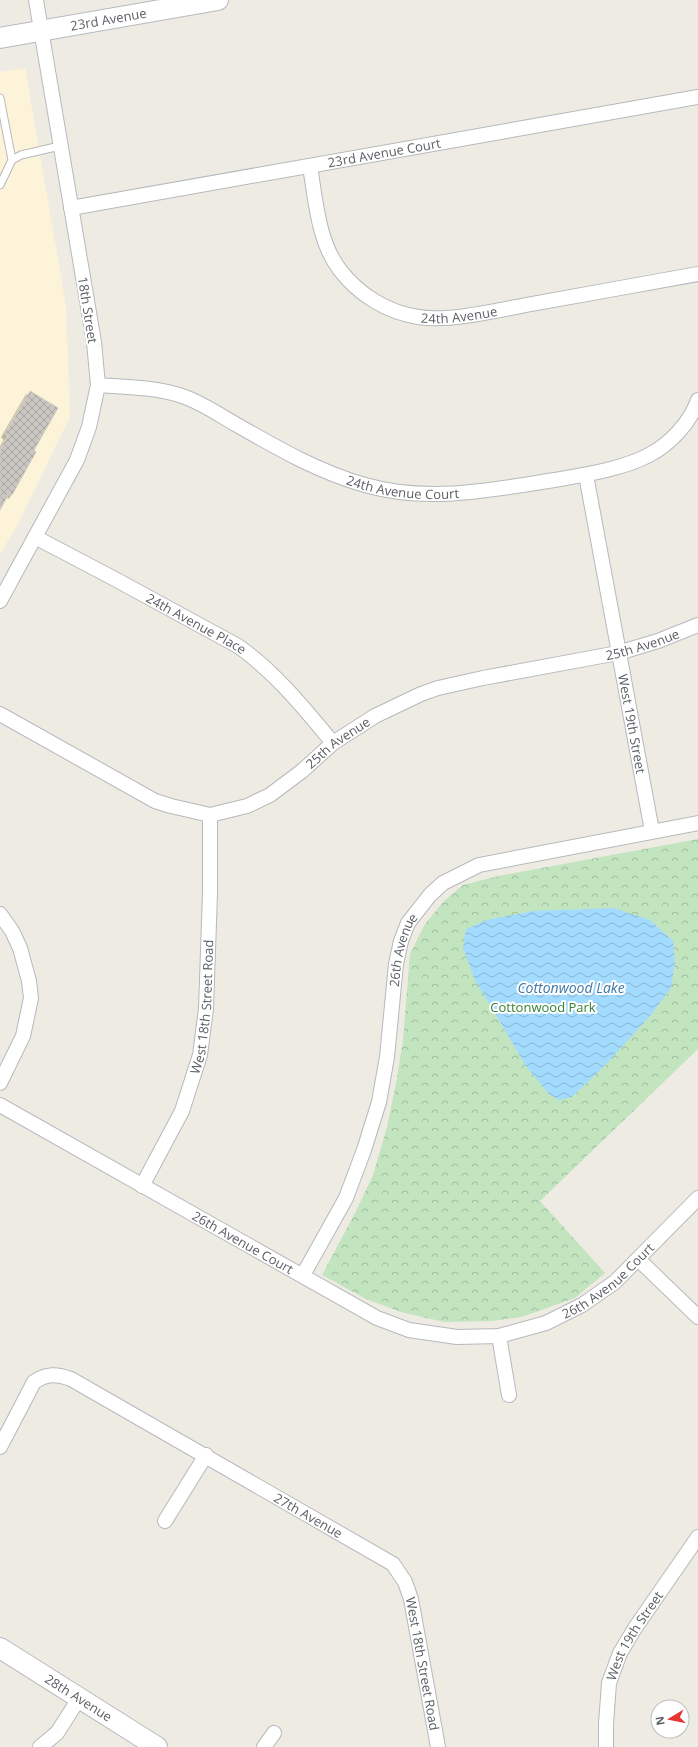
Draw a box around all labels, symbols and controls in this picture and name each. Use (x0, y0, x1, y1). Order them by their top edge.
street label: 23rd Avenue (69, 4, 148, 35)
street label: 23rd Avenue Court (326, 134, 442, 171)
street label: 18th Street (74, 275, 102, 345)
street label: 24th Avenue (420, 302, 499, 327)
street label: 24th Avenue Court (344, 471, 460, 503)
street label: 24th Avenue Place (143, 589, 250, 658)
street label: 25th Avenue (604, 624, 682, 664)
street label: West 19th Street (614, 673, 650, 775)
street label: 25th Avenue (302, 713, 373, 772)
street label: 26th Avenue (385, 909, 421, 988)
street label: West 18th Street Road (185, 939, 217, 1076)
water label: Cottonwood Lake (517, 978, 625, 997)
park label: Cottonwood Park (490, 998, 596, 1016)
street label: 26th Avenue Court (189, 1206, 297, 1278)
street label: 26th Avenue Court (559, 1239, 658, 1323)
street label: 27th Avenue (271, 1489, 346, 1542)
street label: West 19th Street (602, 1587, 667, 1683)
street label: West 18th Street Road (402, 1595, 444, 1732)
street label: 28th Avenue (42, 1670, 116, 1726)
north arrow (650, 1699, 690, 1739)
text: N (651, 1715, 668, 1727)

